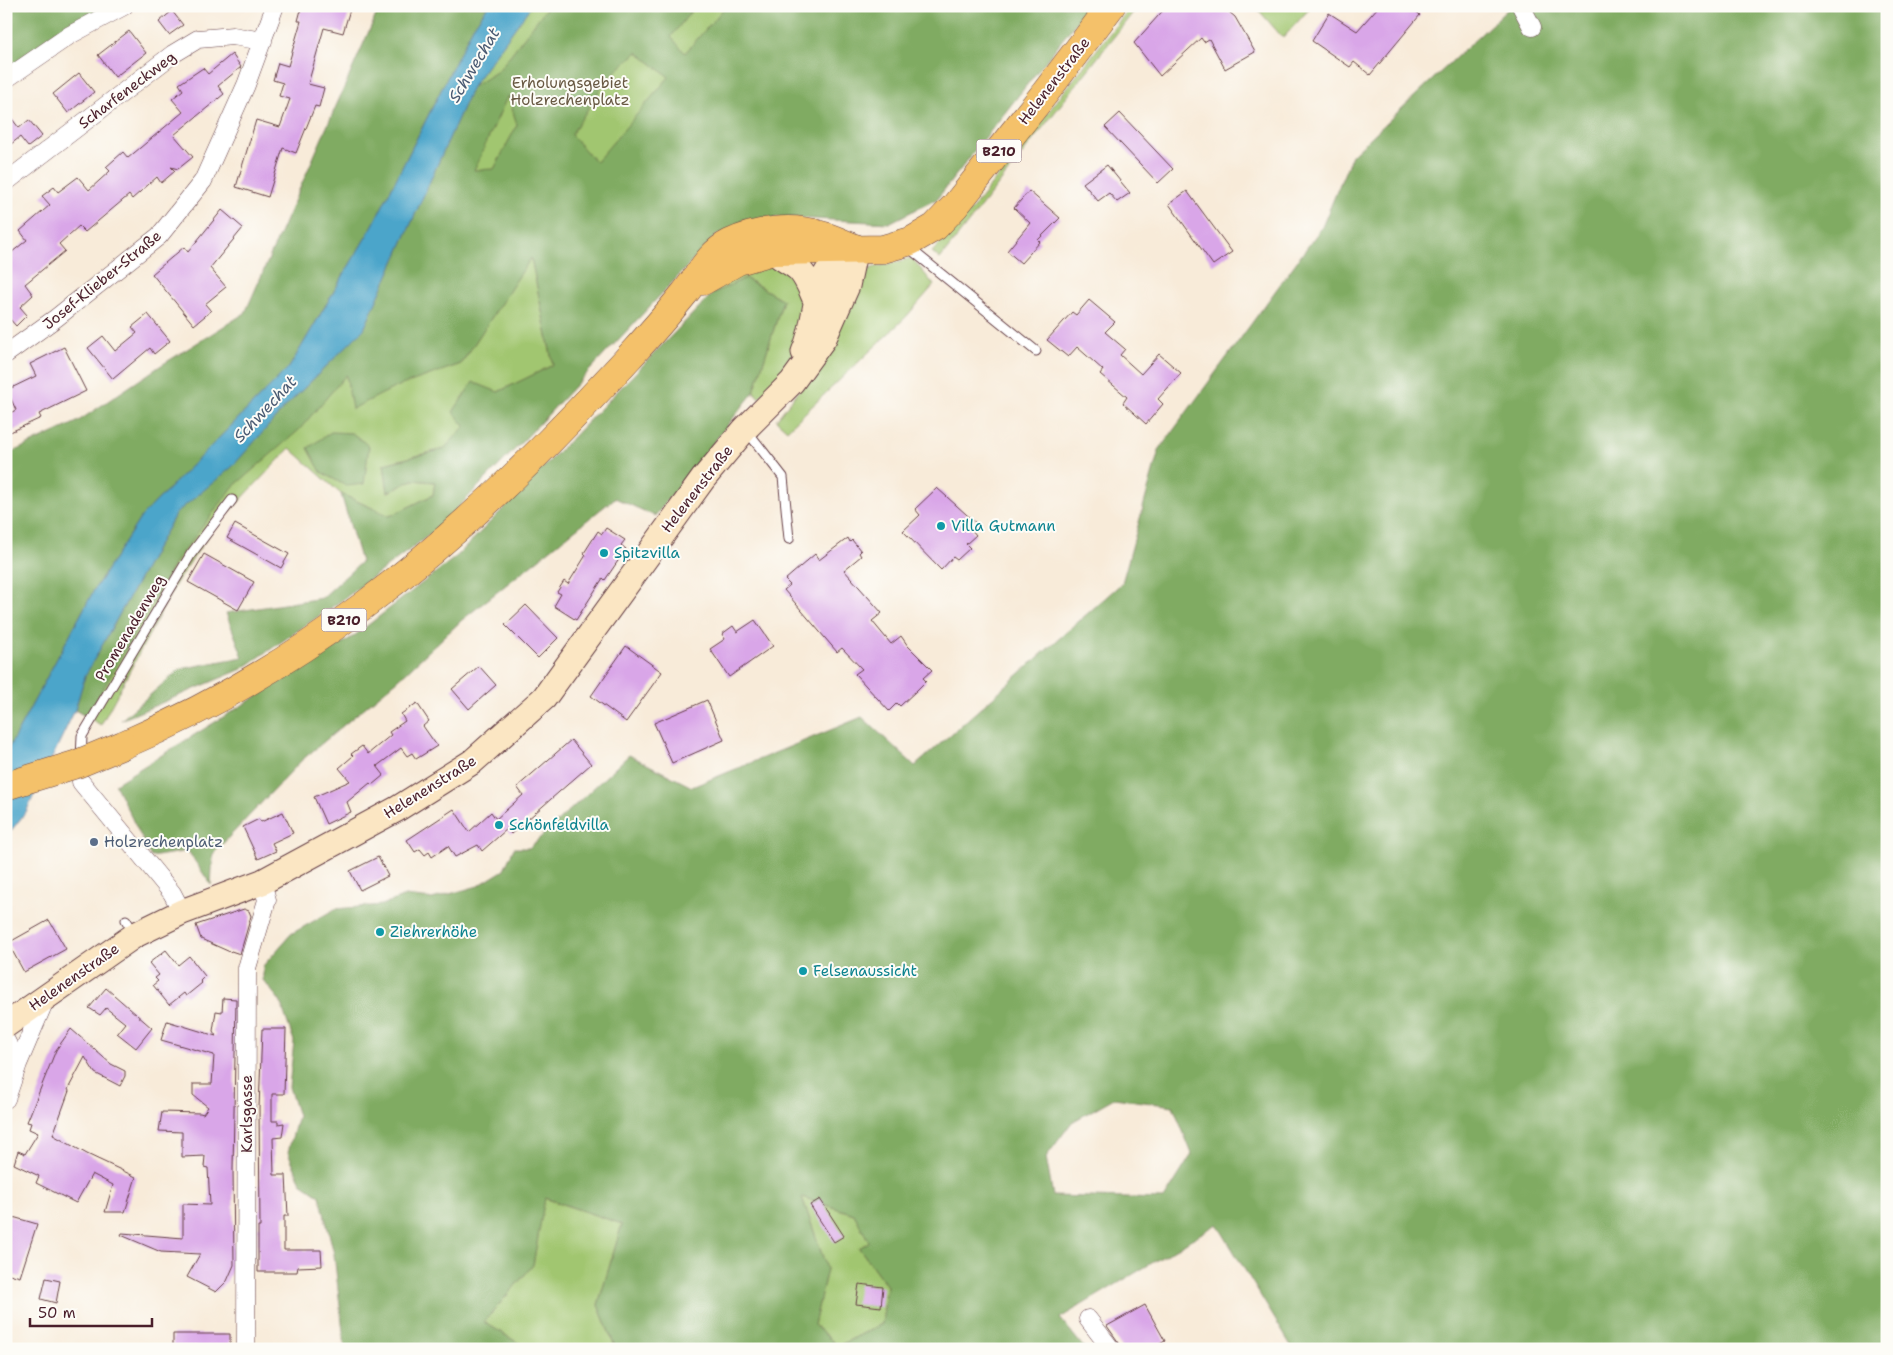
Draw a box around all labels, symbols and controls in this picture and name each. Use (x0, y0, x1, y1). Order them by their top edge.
water label: Schwechat (444, 24, 504, 106)
street label: Helenenstraße (1014, 33, 1094, 129)
street label: Scharfeneckweg (74, 47, 180, 133)
park label: Erholungsgebiet Holzrechenplatz (511, 73, 630, 110)
road number: B210 (976, 140, 1022, 162)
street label: Josef-Klieber-Straße (38, 226, 166, 334)
water label: Schwechat (229, 371, 301, 447)
street label: Helenenstraße (657, 441, 737, 537)
place label: Villa Gutmann (951, 516, 1056, 536)
marker: Villa Gutmann (935, 520, 947, 532)
place label: Spitzvilla (614, 543, 681, 563)
marker: Spitzvilla (598, 547, 610, 559)
street label: Promenadenweg (90, 571, 170, 685)
road number: B210 (322, 608, 366, 632)
street label: Helenenstraße (380, 751, 480, 823)
place label: Schönfeldvilla (509, 815, 610, 835)
marker: Schönfeldvilla (493, 819, 505, 831)
place label: Holzrechenplatz (104, 832, 223, 852)
marker: Holzrechenplatz (88, 836, 100, 848)
place label: Ziehrerhöhe (390, 922, 477, 942)
marker: Ziehrerhöhe (374, 926, 386, 938)
street label: Helenenstraße (25, 938, 123, 1016)
place label: Felsenaussicht (813, 961, 917, 981)
marker: Felsenaussicht (797, 965, 809, 977)
street label: Karlsgasse (237, 1075, 257, 1153)
scale bar (30, 1295, 152, 1327)
text: 50 m (38, 1303, 76, 1323)

